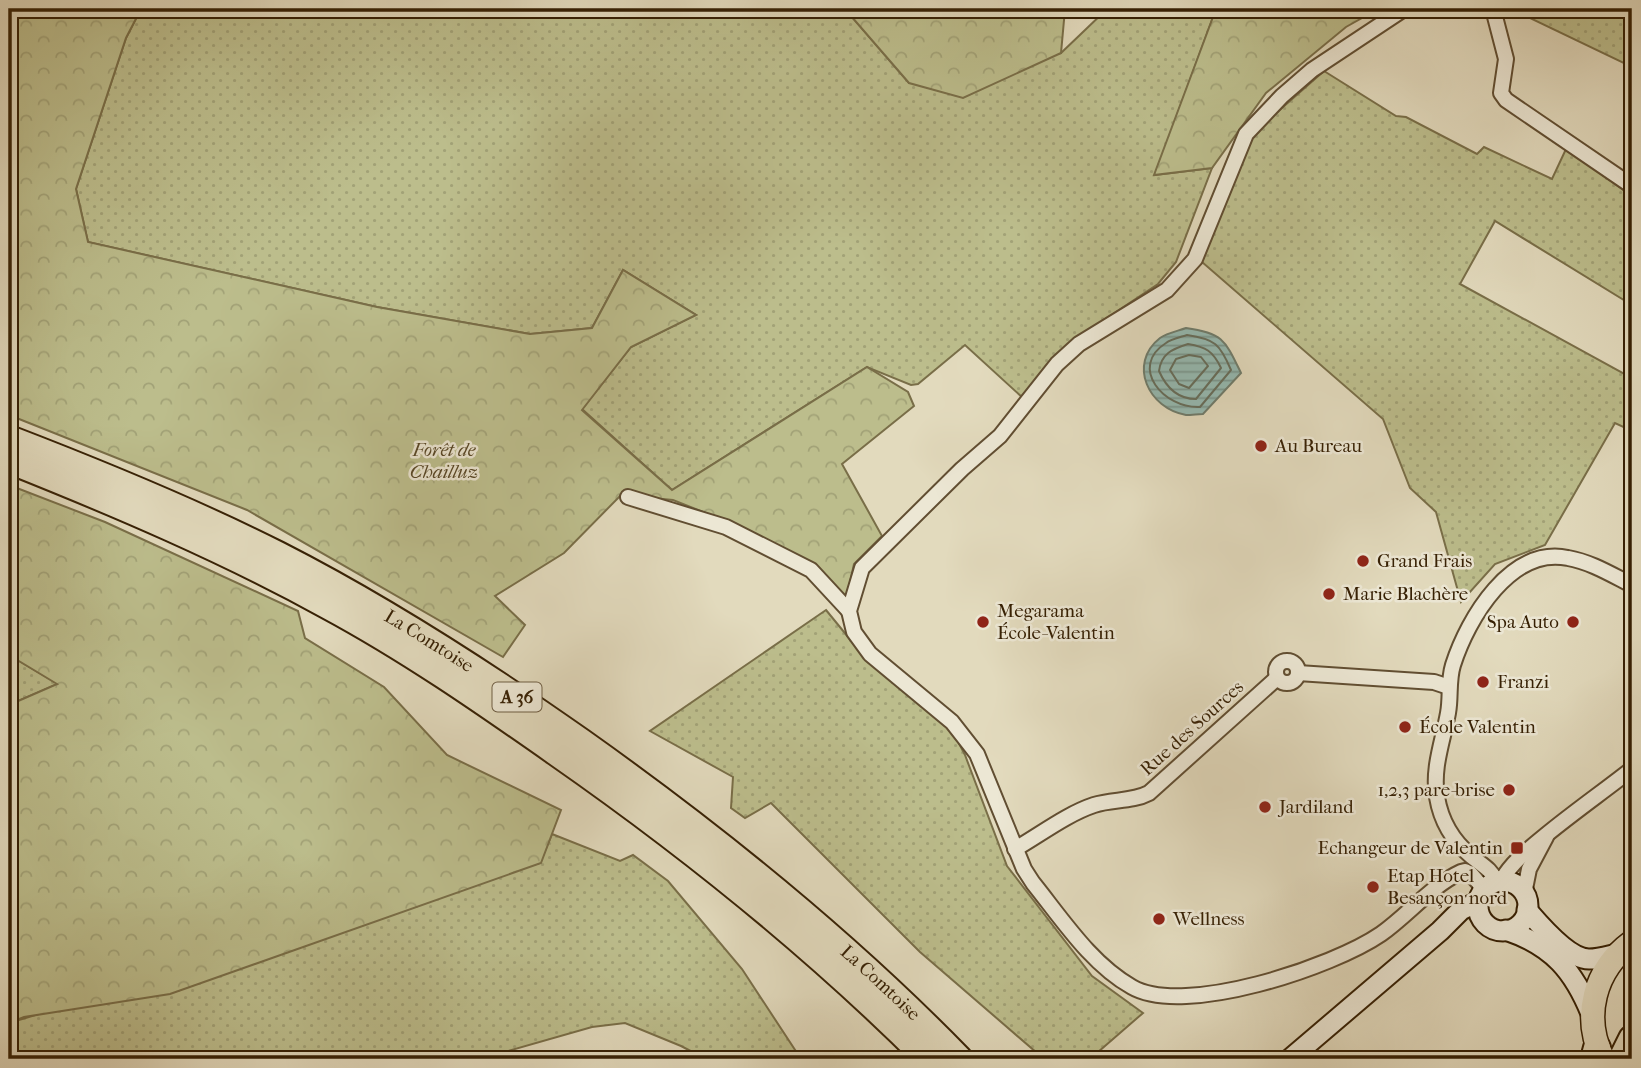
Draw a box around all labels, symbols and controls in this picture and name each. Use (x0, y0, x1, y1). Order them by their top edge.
place label: Au Bureau (1274, 435, 1362, 457)
marker: Au Bureau (1253, 438, 1269, 454)
park label: Forêt de Chailluz (410, 439, 478, 483)
place label: Grand Frais (1377, 550, 1472, 572)
marker: Grand Frais (1355, 553, 1371, 569)
place label: Marie Blachère (1343, 583, 1468, 605)
marker: Marie Blachère (1321, 586, 1337, 602)
place label: Megarama École-Valentin (997, 600, 1115, 644)
street label: La Comtoise (381, 605, 478, 677)
place label: Spa Auto (1487, 611, 1559, 633)
marker: Megarama École-Valentin (975, 614, 991, 630)
marker: Spa Auto (1565, 614, 1581, 630)
place label: Franzi (1497, 671, 1549, 693)
marker: Franzi (1475, 674, 1491, 690)
street label: Rue des Sources (1136, 676, 1248, 780)
road number: A 36 (492, 682, 542, 712)
place label: École Valentin (1419, 716, 1536, 738)
marker: École Valentin (1397, 719, 1413, 735)
place label: 1,2,3 pare-brise (1378, 779, 1495, 801)
marker: 1,2,3 pare-brise (1501, 782, 1517, 798)
place label: Jardiland (1277, 796, 1354, 818)
marker: Jardiland (1257, 799, 1273, 815)
place label: Echangeur de Valentin (1318, 837, 1503, 859)
marker: Echangeur de Valentin (1509, 840, 1525, 856)
place label: Etap Hotel Besançon nord (1387, 865, 1508, 909)
marker: Etap Hotel Besançon nord (1365, 879, 1381, 895)
place label: Wellness (1172, 908, 1245, 930)
marker: Wellness (1151, 911, 1167, 927)
street label: La Comtoise (836, 941, 925, 1025)

